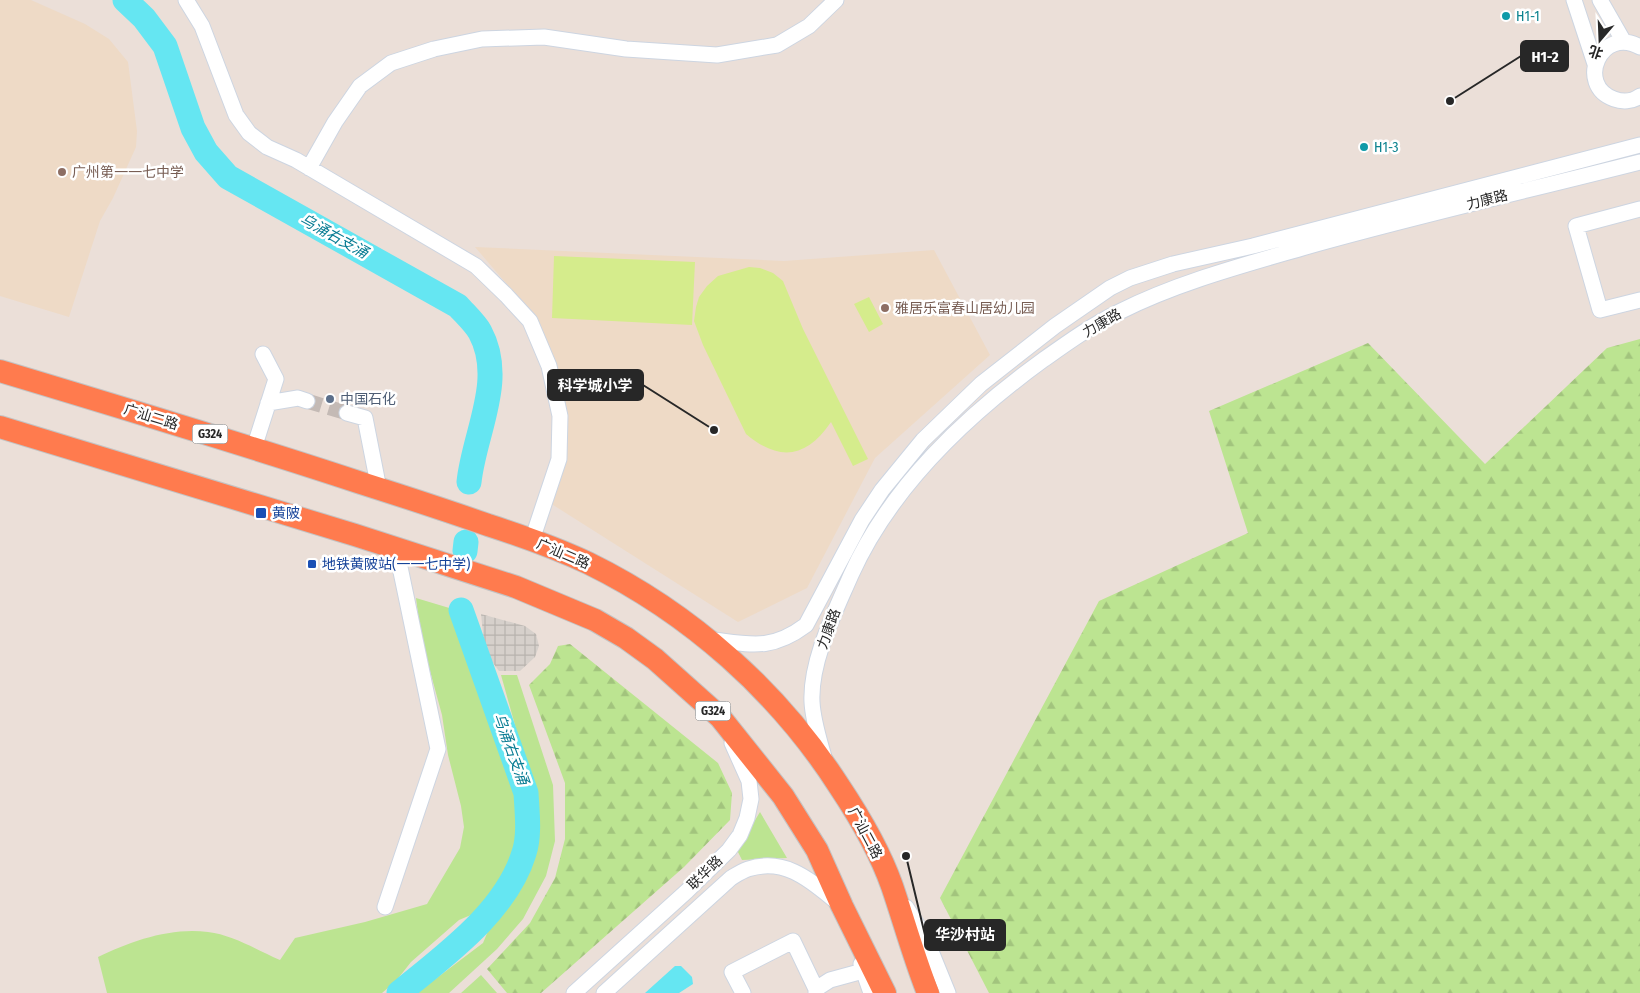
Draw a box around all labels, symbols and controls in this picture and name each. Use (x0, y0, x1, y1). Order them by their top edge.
place label: H1-1 (1516, 8, 1540, 25)
marker: H1-1 (1500, 10, 1512, 22)
north arrow (1575, 15, 1625, 65)
callout: H1-2 (1521, 41, 1568, 71)
text: 北 (1587, 42, 1605, 62)
text: H1-2 (1531, 48, 1559, 66)
place label: H1-3 (1374, 139, 1399, 156)
marker: H1-3 (1358, 141, 1370, 153)
place label: 广州第一一七中学 (72, 164, 184, 181)
marker: 广州第一一七中学 (56, 166, 68, 178)
street label: 力康路 (1465, 187, 1509, 213)
water label: 乌涌右支涌 (297, 210, 373, 263)
place label: 雅居乐富春山居幼儿园 (895, 300, 1035, 317)
marker: 雅居乐富春山居幼儿园 (879, 302, 891, 314)
street label: 力康路 (1080, 305, 1124, 341)
callout: 科学城小学 (548, 370, 643, 400)
text: 科学城小学 (557, 377, 633, 395)
place label: 中国石化 (340, 391, 396, 408)
marker: 中国石化 (324, 393, 336, 405)
street label: 广汕二路 (122, 401, 180, 433)
road number: G324 (192, 424, 228, 444)
place label: 黄陂 (272, 505, 300, 522)
marker: 黄陂 (254, 506, 268, 520)
street label: 广汕二路 (534, 535, 592, 573)
place label: 地铁黄陂站(一一七中学) (322, 556, 470, 573)
marker: 地铁黄陂站(一一七中学) (306, 558, 318, 570)
street label: 力康路 (814, 606, 844, 652)
road number: G324 (696, 701, 730, 720)
water label: 乌涌右支涌 (490, 711, 533, 789)
street label: 广汕二路 (844, 804, 886, 862)
street label: 联华路 (684, 852, 726, 894)
callout: 华沙村站 (925, 920, 1005, 950)
text: 华沙村站 (935, 926, 995, 944)

